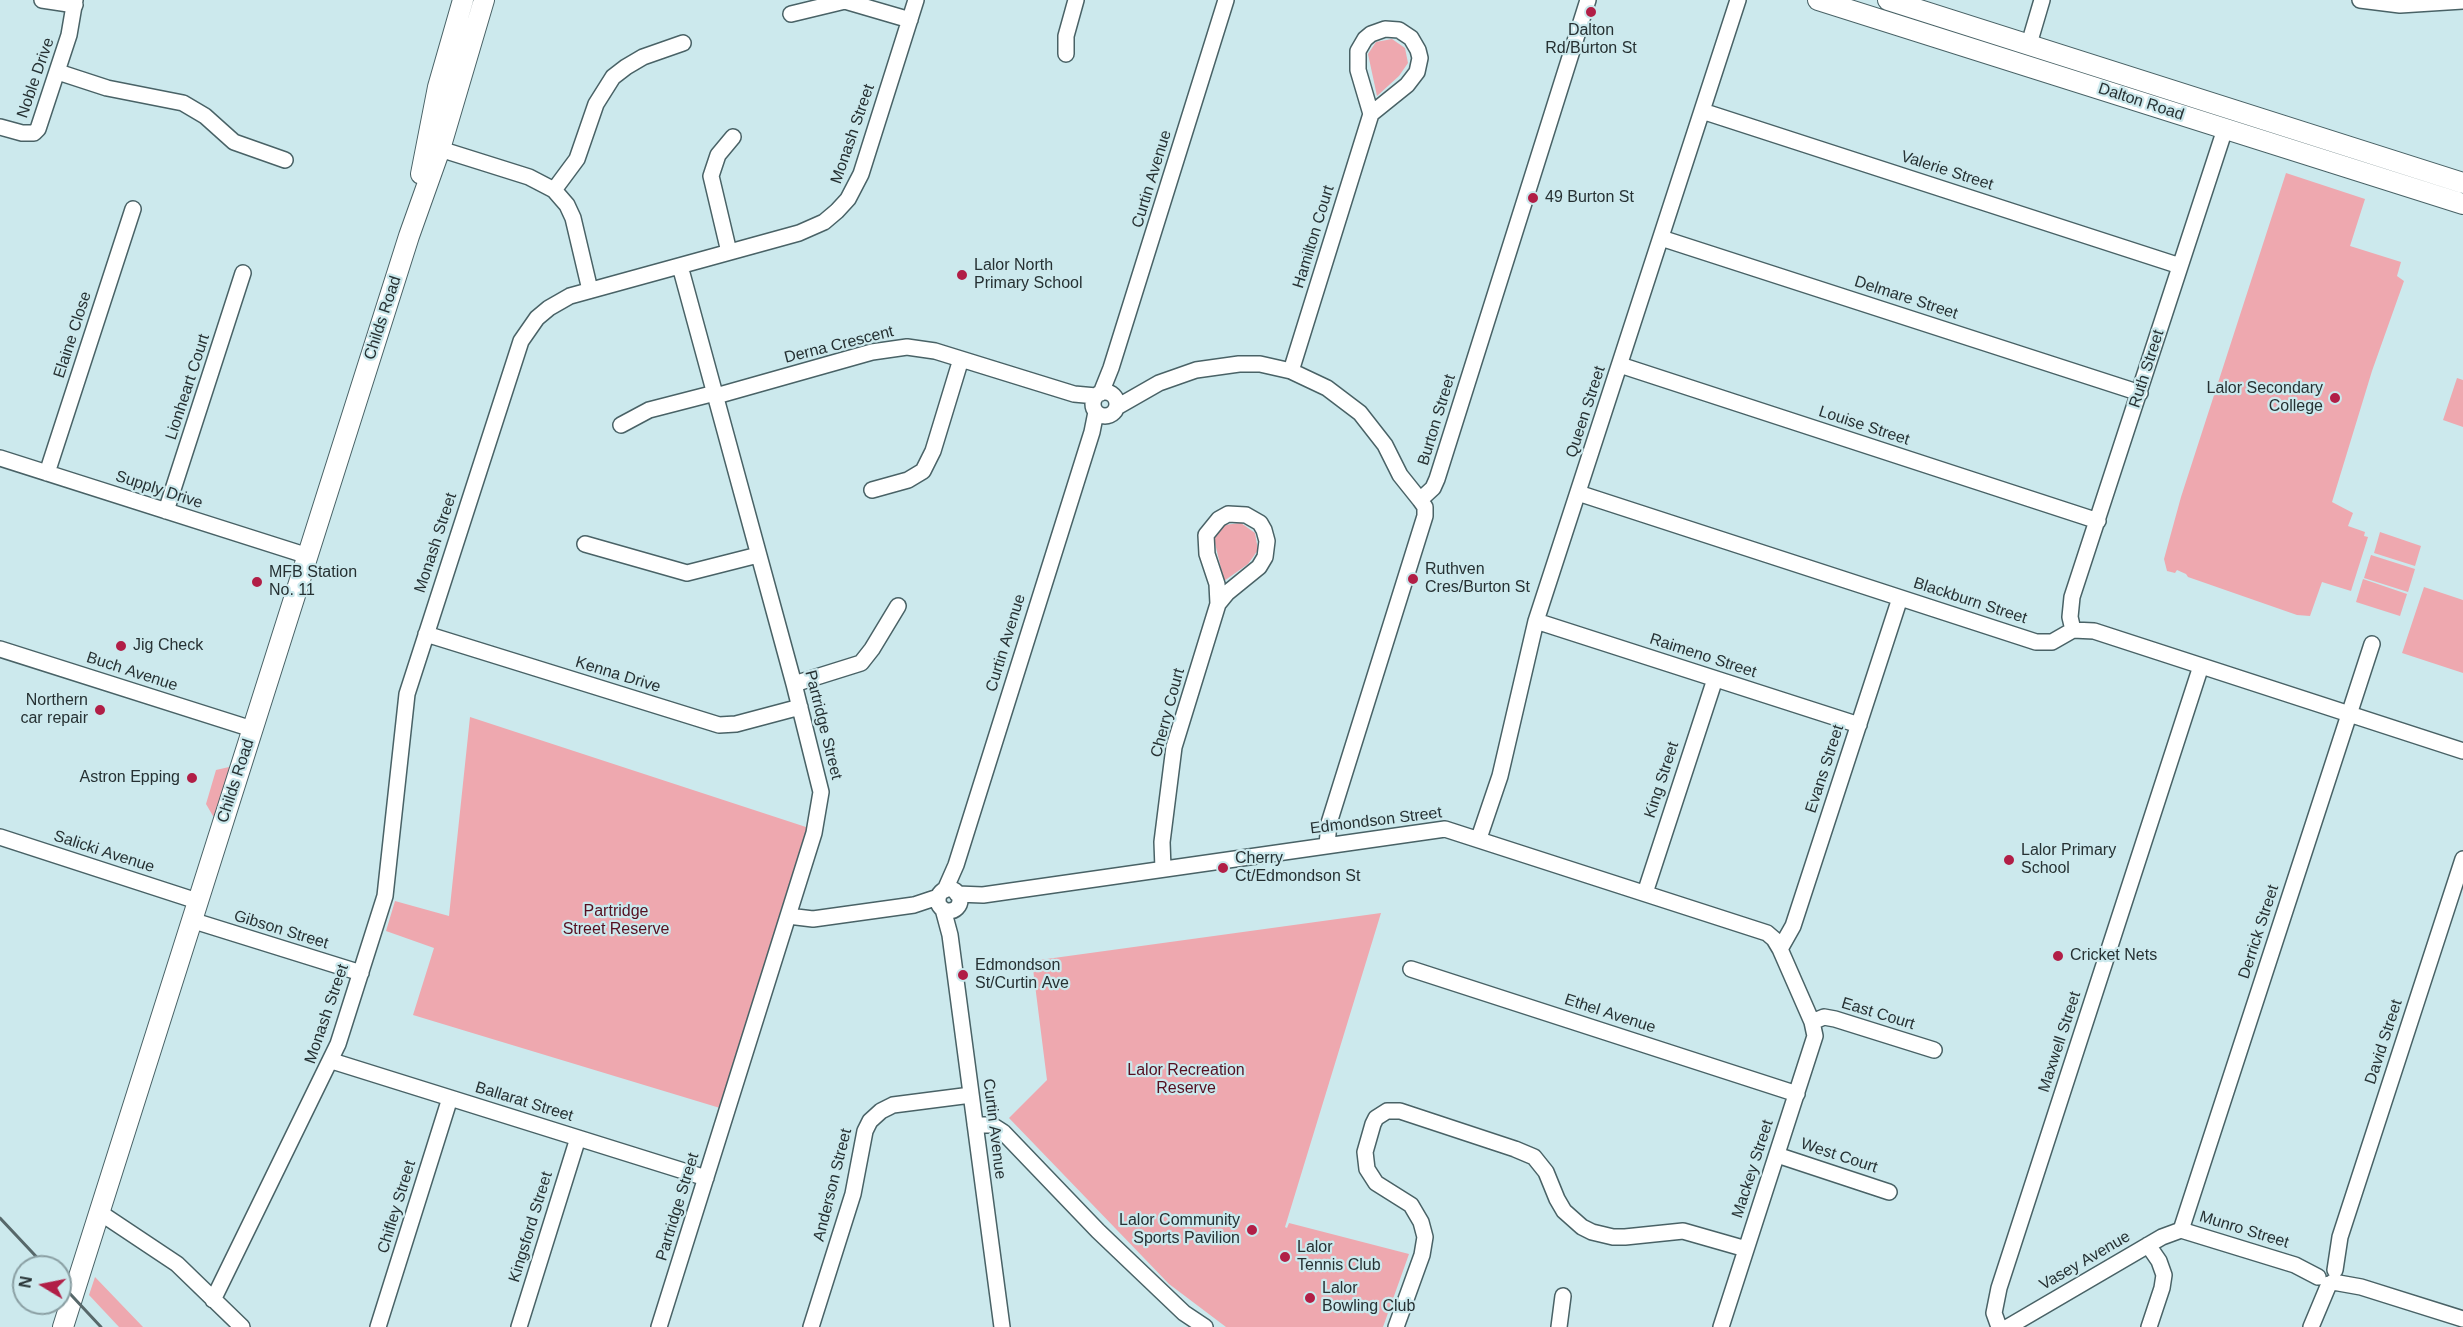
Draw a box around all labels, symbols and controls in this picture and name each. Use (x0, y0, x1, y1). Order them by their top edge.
marker: Dalton Rd/Burton St (1584, 5, 1598, 19)
place label: Dalton Rd/Burton St (1545, 21, 1637, 59)
street label: Noble Drive (13, 35, 59, 121)
street label: Dalton Road (2096, 79, 2186, 125)
street label: Monash Street (827, 82, 879, 186)
street label: Curtin Avenue (1128, 128, 1176, 230)
street label: Valerie Street (1899, 147, 1995, 195)
street label: Hamilton Court (1289, 183, 1339, 291)
place label: 49 Burton St (1545, 188, 1634, 208)
marker: 49 Burton St (1526, 191, 1540, 205)
place label: Lalor North Primary School (974, 256, 1082, 294)
marker: Lalor North Primary School (955, 268, 969, 282)
street label: Delmare Street (1852, 272, 1960, 324)
street label: Childs Road (360, 274, 406, 362)
street label: Elaine Close (50, 289, 96, 381)
street label: Derna Crescent (782, 322, 896, 368)
street label: Ruth Street (2125, 328, 2169, 410)
street label: Lionheart Court (162, 332, 214, 442)
street label: Queen Street (1562, 364, 1610, 460)
street label: Burton Street (1414, 372, 1460, 468)
place label: Lalor Secondary College (2206, 379, 2323, 417)
marker: Lalor Secondary College (2328, 391, 2342, 405)
street label: Louise Street (1816, 402, 1912, 450)
street label: Supply Drive (113, 467, 205, 513)
street label: Monash Street (411, 491, 461, 595)
place label: Ruthven Cres/Burton St (1425, 560, 1530, 598)
place label: MFB Station No. 11 (269, 563, 357, 601)
marker: Ruthven Cres/Burton St (1406, 572, 1420, 586)
street label: Blackburn Street (1911, 574, 2029, 628)
marker: MFB Station No. 11 (250, 575, 264, 589)
street label: Curtin Avenue (982, 592, 1030, 694)
street label: Raimeno Street (1647, 630, 1759, 682)
place label: Jig Check (133, 636, 203, 656)
marker: Jig Check (114, 639, 128, 653)
street label: Buch Avenue (84, 648, 180, 696)
street label: Kenna Drive (573, 653, 663, 697)
street label: Cherry Court (1147, 666, 1189, 760)
street label: Partridge Street (800, 668, 846, 782)
place label: Northern car repair (20, 691, 88, 729)
marker: Northern car repair (93, 703, 107, 717)
street label: Evans Street (1802, 722, 1848, 816)
street label: Childs Road (213, 737, 259, 825)
street label: King Street (1641, 739, 1683, 821)
place label: Astron Epping (79, 768, 180, 788)
marker: Astron Epping (185, 771, 199, 785)
street label: Edmondson Street (1309, 803, 1443, 839)
street label: Salicki Avenue (51, 827, 157, 877)
place label: Lalor Primary School (2021, 841, 2116, 879)
place label: Cherry Ct/Edmondson St (1235, 849, 1360, 887)
marker: Lalor Primary School (2002, 853, 2016, 867)
marker: Cherry Ct/Edmondson St (1216, 861, 1230, 875)
street label: Derrick Street (2235, 883, 2283, 981)
park label: Partridge Street Reserve (563, 902, 669, 940)
street label: Gibson Street (231, 907, 331, 953)
place label: Cricket Nets (2070, 946, 2157, 966)
marker: Cricket Nets (2051, 949, 2065, 963)
place label: Edmondson St/Curtin Ave (975, 956, 1069, 994)
street label: Monash Street (301, 962, 353, 1066)
marker: Edmondson St/Curtin Ave (956, 968, 970, 982)
street label: Maxwell Street (2035, 989, 2085, 1095)
street label: Ethel Avenue (1562, 990, 1658, 1038)
street label: East Court (1839, 994, 1917, 1034)
street label: David Street (2361, 997, 2407, 1087)
park label: Lalor Recreation Reserve (1127, 1061, 1245, 1099)
street label: Ballarat Street (473, 1078, 575, 1126)
street label: Curtin Avenue (978, 1078, 1010, 1180)
street label: Mackey Street (1728, 1117, 1778, 1221)
street label: Anderson Street (810, 1127, 856, 1243)
street label: West Court (1798, 1135, 1880, 1177)
street label: Partridge Street (652, 1151, 704, 1263)
street label: Chifley Street (374, 1158, 420, 1256)
street label: Kingsford Street (505, 1169, 557, 1285)
street label: Munro Street (2197, 1207, 2291, 1253)
place label: Lalor Community Sports Pavilion (1119, 1211, 1240, 1249)
marker: Lalor Community Sports Pavilion (1245, 1223, 1259, 1237)
street label: Vasey Avenue (2036, 1227, 2134, 1295)
place label: Lalor Tennis Club (1297, 1238, 1381, 1276)
marker: Lalor Tennis Club (1278, 1250, 1292, 1264)
north arrow (12, 1255, 72, 1315)
text: N (16, 1275, 35, 1289)
place label: Lalor Bowling Club (1322, 1279, 1415, 1317)
marker: Lalor Bowling Club (1303, 1291, 1317, 1305)

